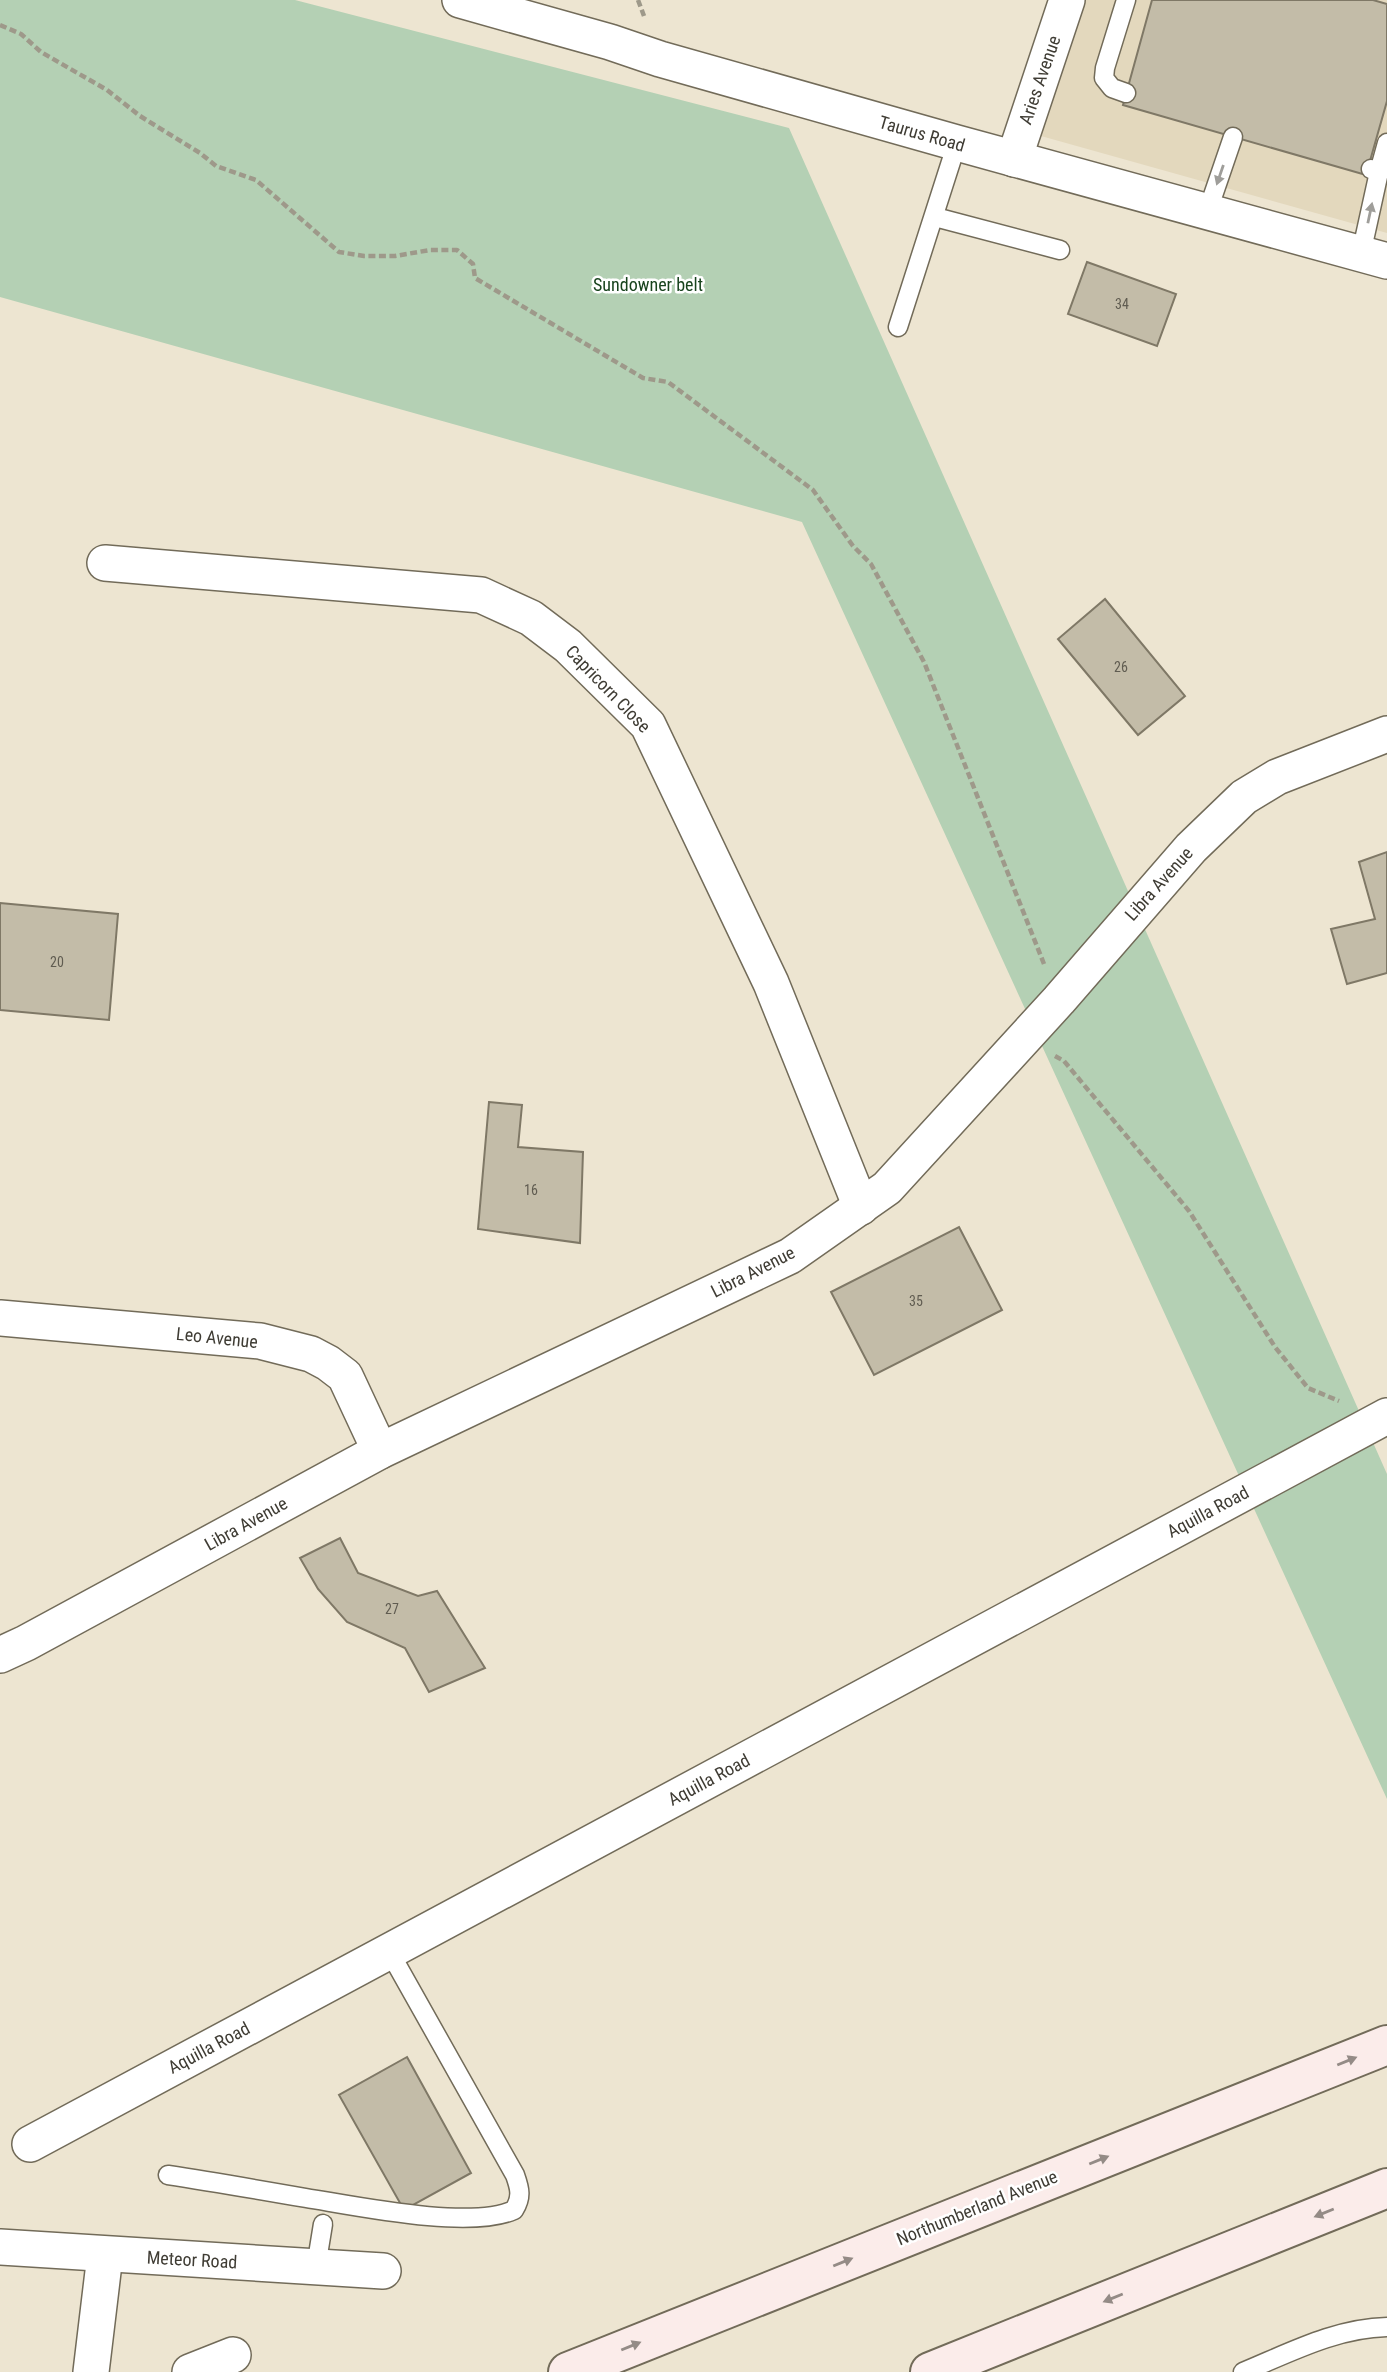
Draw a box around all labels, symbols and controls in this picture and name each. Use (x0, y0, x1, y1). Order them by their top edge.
street label: Aries Avenue (1015, 33, 1065, 127)
street label: Taurus Road (877, 111, 968, 156)
one-way arrow (1214, 165, 1225, 186)
one-way arrow (1365, 202, 1376, 224)
park label: Sundowner belt (593, 274, 703, 295)
house number: 34 (1115, 296, 1129, 312)
street label: Capricorn Close (562, 641, 655, 737)
house number: 26 (1114, 659, 1128, 675)
street label: Libra Avenue (1120, 843, 1197, 925)
house number: 20 (50, 954, 64, 970)
house number: 16 (524, 1182, 538, 1198)
street label: Libra Avenue (707, 1241, 798, 1302)
house number: 35 (909, 1293, 923, 1309)
street label: Leo Avenue (175, 1323, 259, 1352)
street label: Aquilla Road (1163, 1481, 1252, 1542)
street label: Libra Avenue (201, 1492, 291, 1555)
house number: 27 (385, 1601, 399, 1617)
street label: Aquilla Road (664, 1749, 753, 1810)
street label: Aquilla Road (164, 2017, 253, 2078)
one-way arrow (1337, 2055, 1358, 2066)
one-way arrow (1089, 2154, 1110, 2165)
street label: Northumberland Avenue (893, 2166, 1060, 2249)
one-way arrow (1313, 2208, 1334, 2219)
street label: Meteor Road (146, 2247, 238, 2272)
one-way arrow (832, 2257, 853, 2268)
one-way arrow (1102, 2293, 1123, 2304)
one-way arrow (621, 2341, 642, 2352)

